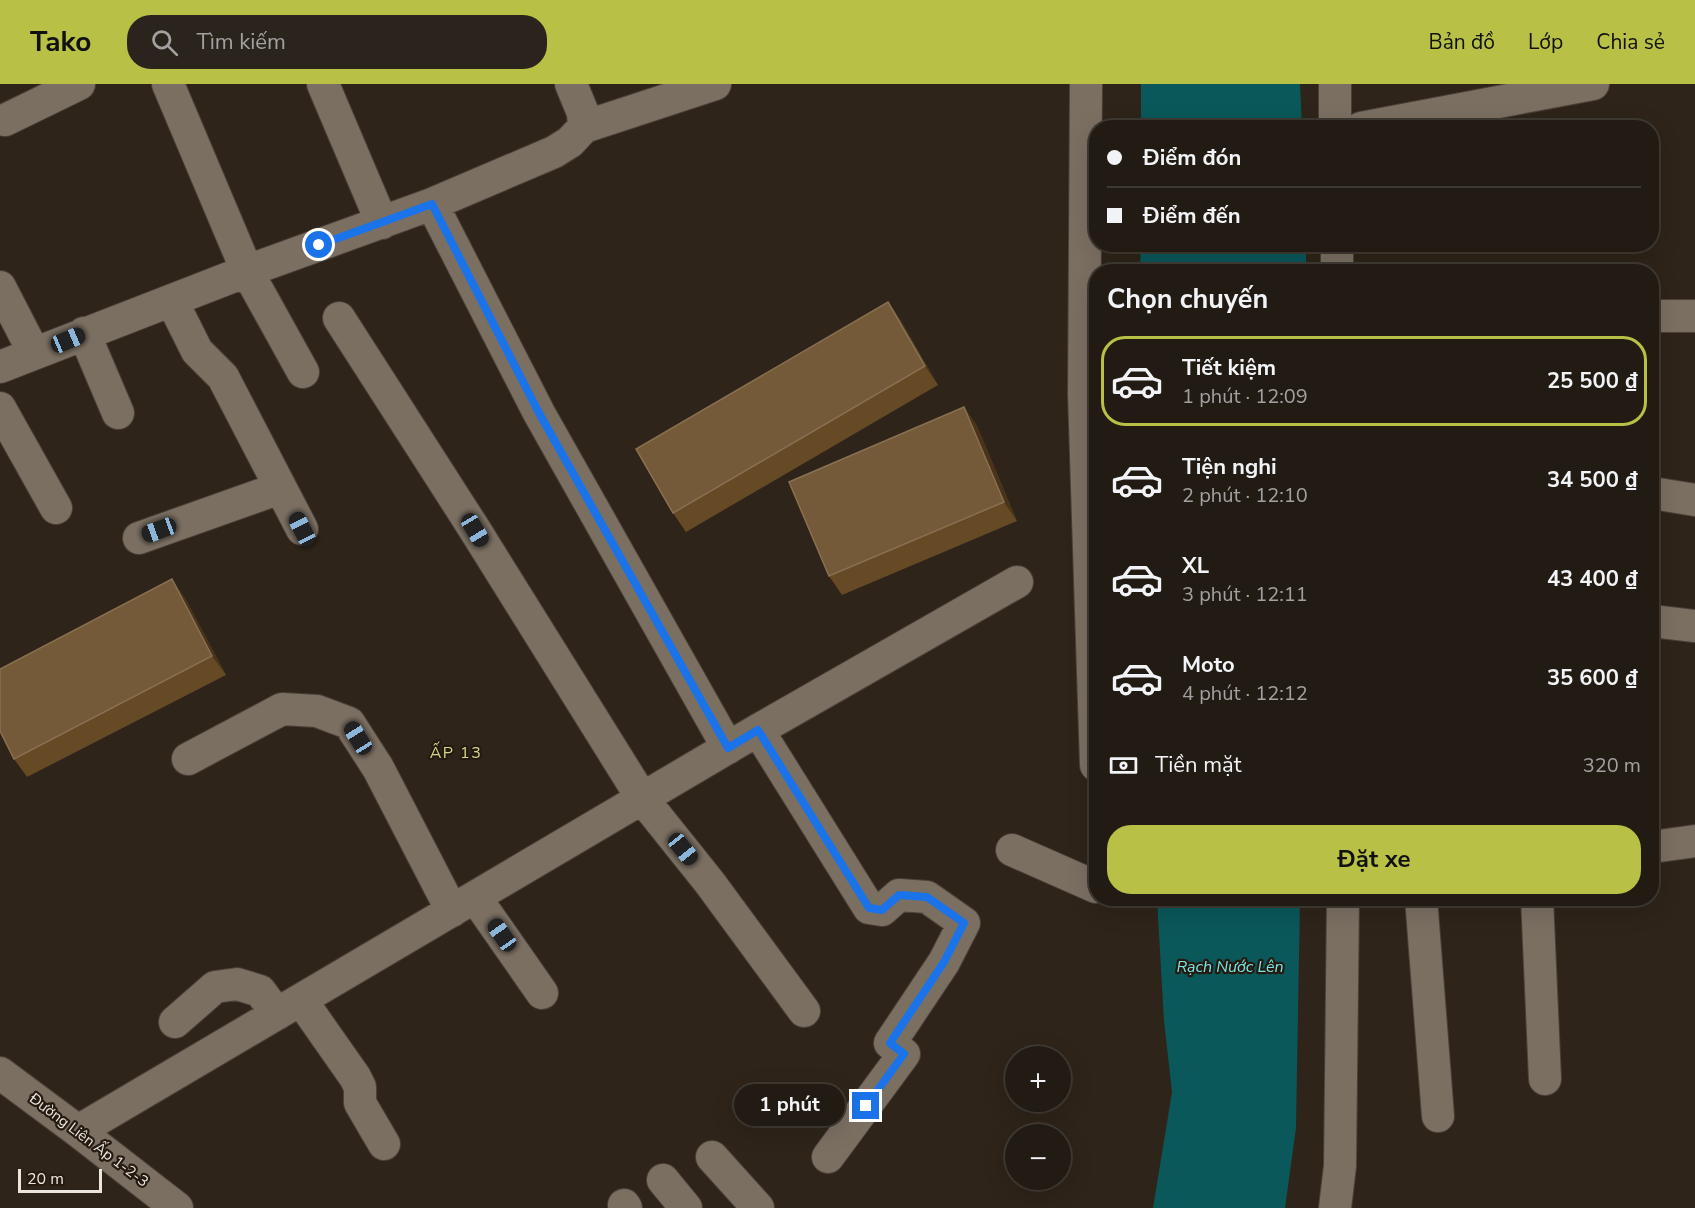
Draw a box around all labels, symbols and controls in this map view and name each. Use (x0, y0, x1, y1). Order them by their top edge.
search box (127, 15, 547, 69)
text: Tako (30, 23, 91, 61)
icon: search (148, 26, 181, 59)
text: Tìm kiếm (196, 27, 286, 57)
text: Bản đồ (1428, 28, 1495, 56)
text: Lớp (1528, 28, 1563, 56)
text: Chia sẻ (1596, 28, 1665, 56)
text: Điểm đón (1143, 143, 1241, 173)
text: Điểm đến (1143, 201, 1241, 231)
route start (305, 231, 332, 258)
text: Chọn chuyến (1107, 281, 1268, 318)
car (48, 325, 88, 355)
text: Tiết kiệm (1182, 353, 1276, 383)
icon: car (1110, 354, 1164, 408)
text: 25 500 ₫ (1547, 366, 1638, 396)
text: 1 phút · 12:09 (1182, 383, 1308, 410)
text: Tiện nghi (1182, 452, 1277, 482)
icon: car (1110, 453, 1164, 507)
text: 34 500 ₫ (1547, 465, 1638, 495)
text: 2 phút · 12:10 (1182, 482, 1308, 509)
car (286, 509, 318, 549)
car (458, 510, 492, 550)
car (139, 515, 179, 545)
text: XL (1182, 551, 1209, 581)
icon: car (1110, 552, 1164, 606)
text: 43 400 ₫ (1547, 564, 1638, 594)
text: 3 phút · 12:11 (1182, 581, 1308, 608)
text: Moto (1182, 650, 1235, 680)
icon: car (1110, 651, 1164, 705)
text: 35 600 ₫ (1547, 663, 1638, 693)
text: 4 phút · 12:12 (1182, 680, 1308, 707)
car (341, 718, 375, 758)
district label: ẤP 13 (430, 741, 482, 764)
icon: cash (1107, 749, 1140, 782)
text: Tiền mặt (1155, 750, 1241, 780)
text: 320 m (1583, 752, 1641, 779)
button: Đặt xe (1107, 825, 1641, 894)
car (665, 829, 701, 869)
car (484, 915, 520, 955)
water label: Rạch Nước Lên (1176, 956, 1284, 978)
map controls (1005, 1046, 1071, 1190)
button: + (1005, 1046, 1071, 1112)
callout: 1 phút (734, 1085, 845, 1127)
street label: Đường Liên Ấp 1-2-3 (25, 1086, 154, 1191)
text: 1 phút (759, 1091, 820, 1118)
route end (852, 1092, 879, 1119)
button: − (1005, 1124, 1071, 1190)
scale bar (18, 1166, 102, 1194)
text: 20 m (27, 1168, 64, 1190)

